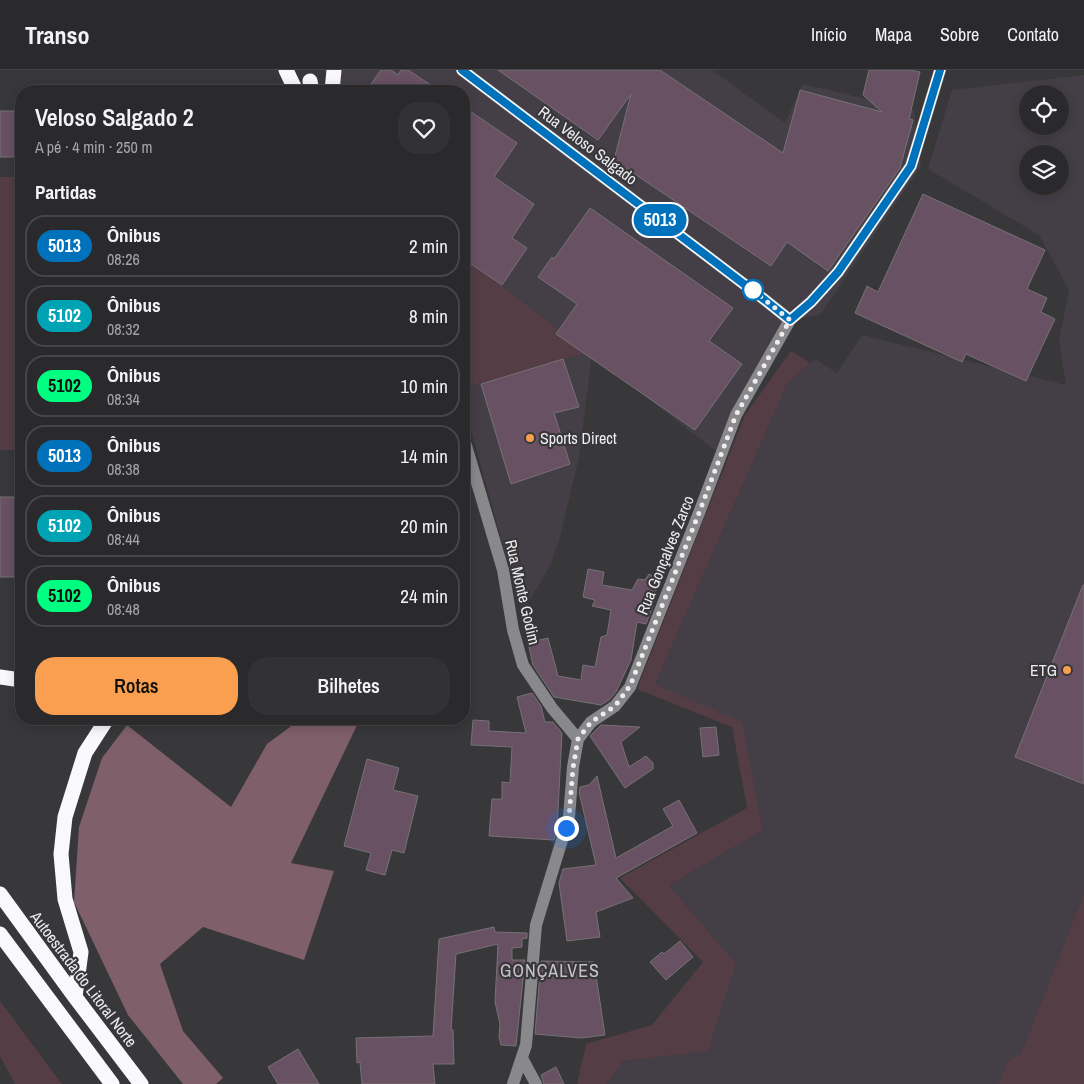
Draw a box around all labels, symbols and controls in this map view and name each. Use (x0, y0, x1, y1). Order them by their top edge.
text: Transo (25, 19, 90, 51)
text: Início (811, 22, 847, 47)
text: Mapa (875, 22, 912, 47)
text: Sobre (940, 22, 979, 47)
text: Contato (1007, 22, 1059, 47)
map controls (1019, 85, 1069, 195)
button: locate (1019, 85, 1069, 135)
street label: Rua Veloso Salgado (534, 100, 642, 190)
text: Veloso Salgado 2 (35, 101, 194, 133)
button: heart (398, 102, 450, 154)
text: A pé · 4 min · 250 m (35, 136, 152, 158)
button: layers (1019, 145, 1069, 195)
text: Partidas (35, 179, 96, 205)
line badge: 5013 (625, 204, 695, 236)
text: 5013 (644, 207, 676, 232)
text: Ônibus (107, 222, 161, 248)
text: 5013 (48, 233, 81, 258)
text: 2 min (409, 233, 448, 259)
text: 08:26 (107, 248, 140, 270)
unlabelled marker (742, 279, 764, 301)
text: Ônibus (107, 292, 161, 318)
text: 5102 (48, 303, 81, 328)
text: 8 min (409, 303, 448, 329)
text: 08:32 (107, 318, 140, 340)
text: Ônibus (107, 362, 161, 388)
text: 5102 (48, 373, 81, 398)
text: 10 min (400, 373, 448, 399)
text: 08:34 (107, 388, 140, 410)
place label: Sports Direct (540, 427, 617, 449)
text: Ônibus (107, 432, 161, 458)
marker: Sports Direct (524, 432, 536, 444)
text: 5013 (48, 443, 81, 468)
text: 14 min (400, 443, 448, 469)
text: 08:38 (107, 458, 140, 480)
street label: Rua Gonçalves Zarco (631, 492, 699, 618)
text: Ônibus (107, 502, 161, 528)
text: 5102 (48, 513, 81, 538)
text: 20 min (400, 513, 448, 539)
text: 08:44 (107, 528, 140, 550)
street label: Rua Monte Godim (500, 537, 546, 647)
text: Ônibus (107, 572, 161, 598)
text: 5102 (48, 583, 81, 608)
text: 24 min (400, 583, 448, 609)
text: 08:48 (107, 598, 140, 620)
button: Rotas (35, 657, 238, 715)
button: Bilhetes (248, 657, 450, 715)
place label: ETG (1030, 659, 1057, 681)
marker: ETG (1061, 664, 1073, 676)
your location (554, 816, 579, 841)
street label: Autoestrada do Litoral Norte (25, 906, 142, 1051)
district label: GONÇALVES (500, 958, 600, 983)

